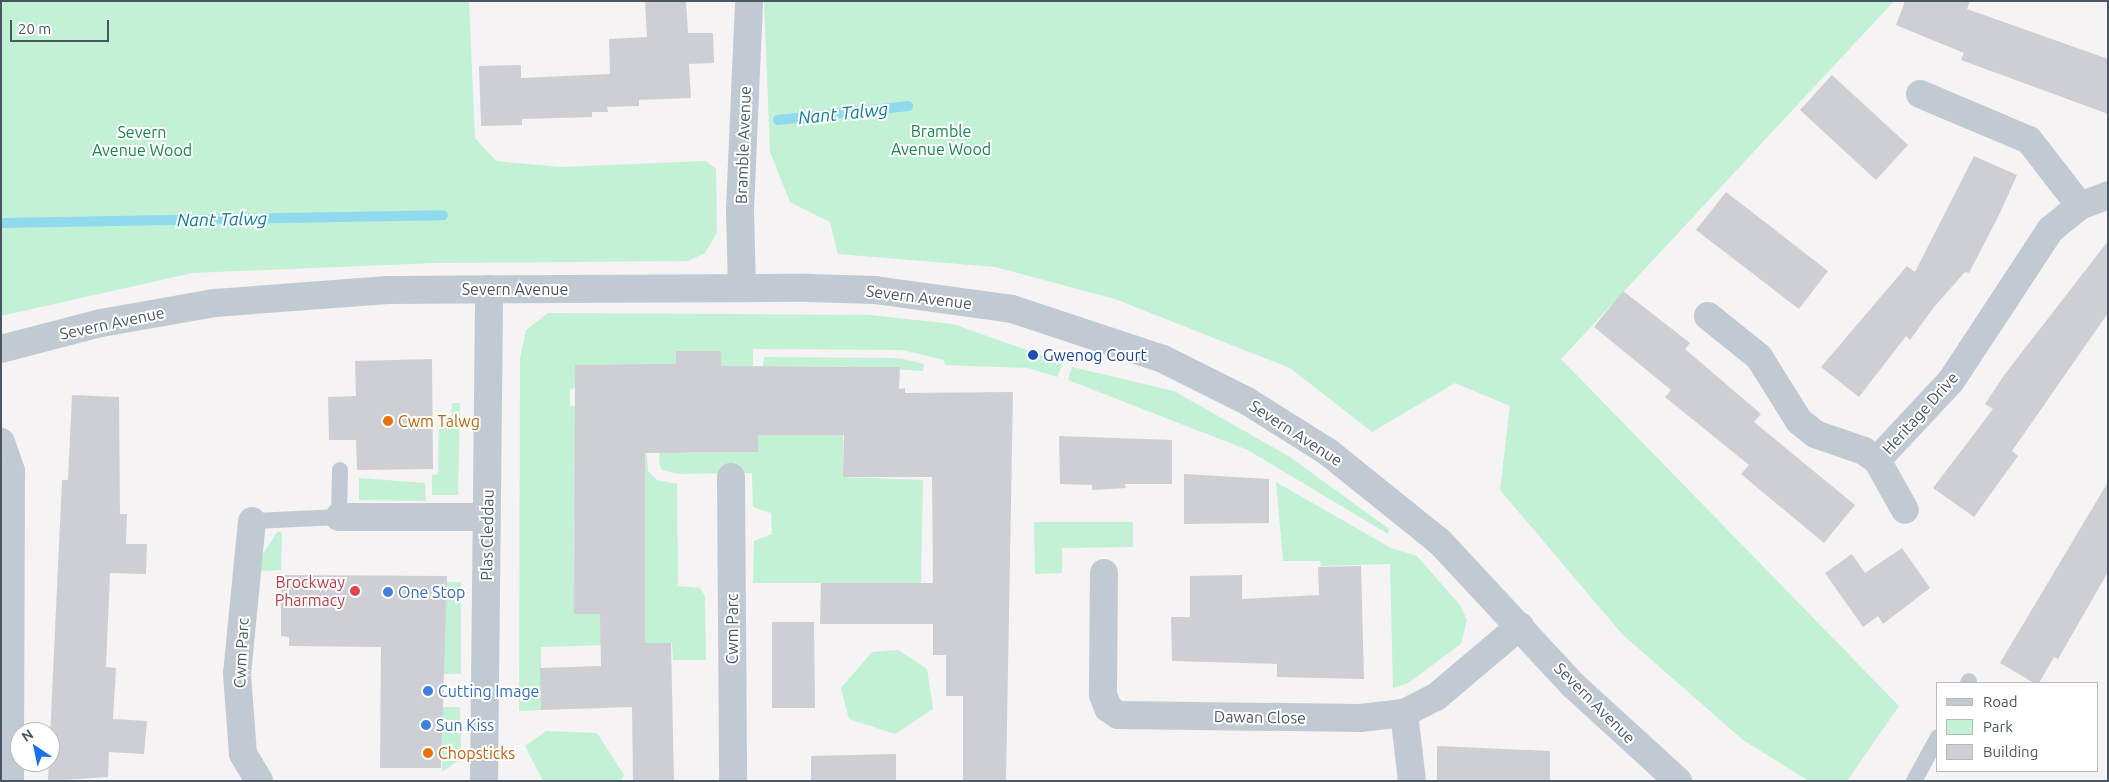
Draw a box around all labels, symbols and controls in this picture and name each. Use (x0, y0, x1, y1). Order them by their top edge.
scale bar (12, 10, 111, 42)
text: 20 m (18, 20, 51, 37)
street label: Bramble Avenue (731, 86, 755, 204)
water label: Nant Talwg (797, 98, 889, 128)
park label: Bramble Avenue Wood (891, 121, 991, 159)
park label: Severn Avenue Wood (92, 122, 192, 160)
water label: Nant Talwg (177, 207, 267, 231)
street label: Severn Avenue (462, 279, 568, 299)
street label: Severn Avenue (865, 281, 973, 313)
street label: Severn Avenue (58, 303, 166, 343)
place label: Gwenog Court (1043, 345, 1147, 365)
marker: Gwenog Court (1027, 349, 1039, 361)
street label: Heritage Drive (1878, 368, 1962, 458)
street label: Severn Avenue (1246, 396, 1346, 470)
place label: Cwm Talwg (398, 411, 480, 431)
marker: Cwm Talwg (382, 415, 394, 427)
street label: Plas Cleddau (477, 489, 497, 581)
place label: Brockway Pharmacy (275, 572, 345, 610)
place label: One Stop (398, 582, 465, 602)
marker: Brockway Pharmacy (349, 585, 361, 597)
marker: One Stop (382, 586, 394, 598)
street label: Cwm Parc (722, 594, 742, 664)
street label: Cwm Parc (230, 617, 252, 689)
street label: Severn Avenue (1551, 659, 1639, 747)
place label: Cutting Image (438, 681, 539, 701)
legend (1936, 682, 2099, 772)
marker: Cutting Image (422, 685, 434, 697)
text: Road (1983, 693, 2018, 710)
street label: Dawan Close (1214, 707, 1306, 727)
place label: Sun Kiss (436, 715, 494, 735)
text: Park (1983, 718, 2013, 735)
marker: Sun Kiss (420, 719, 432, 731)
north arrow (10, 722, 60, 772)
text: N (18, 726, 36, 745)
place label: Chopsticks (438, 743, 515, 763)
text: Building (1983, 743, 2038, 760)
marker: Chopsticks (422, 747, 434, 759)

